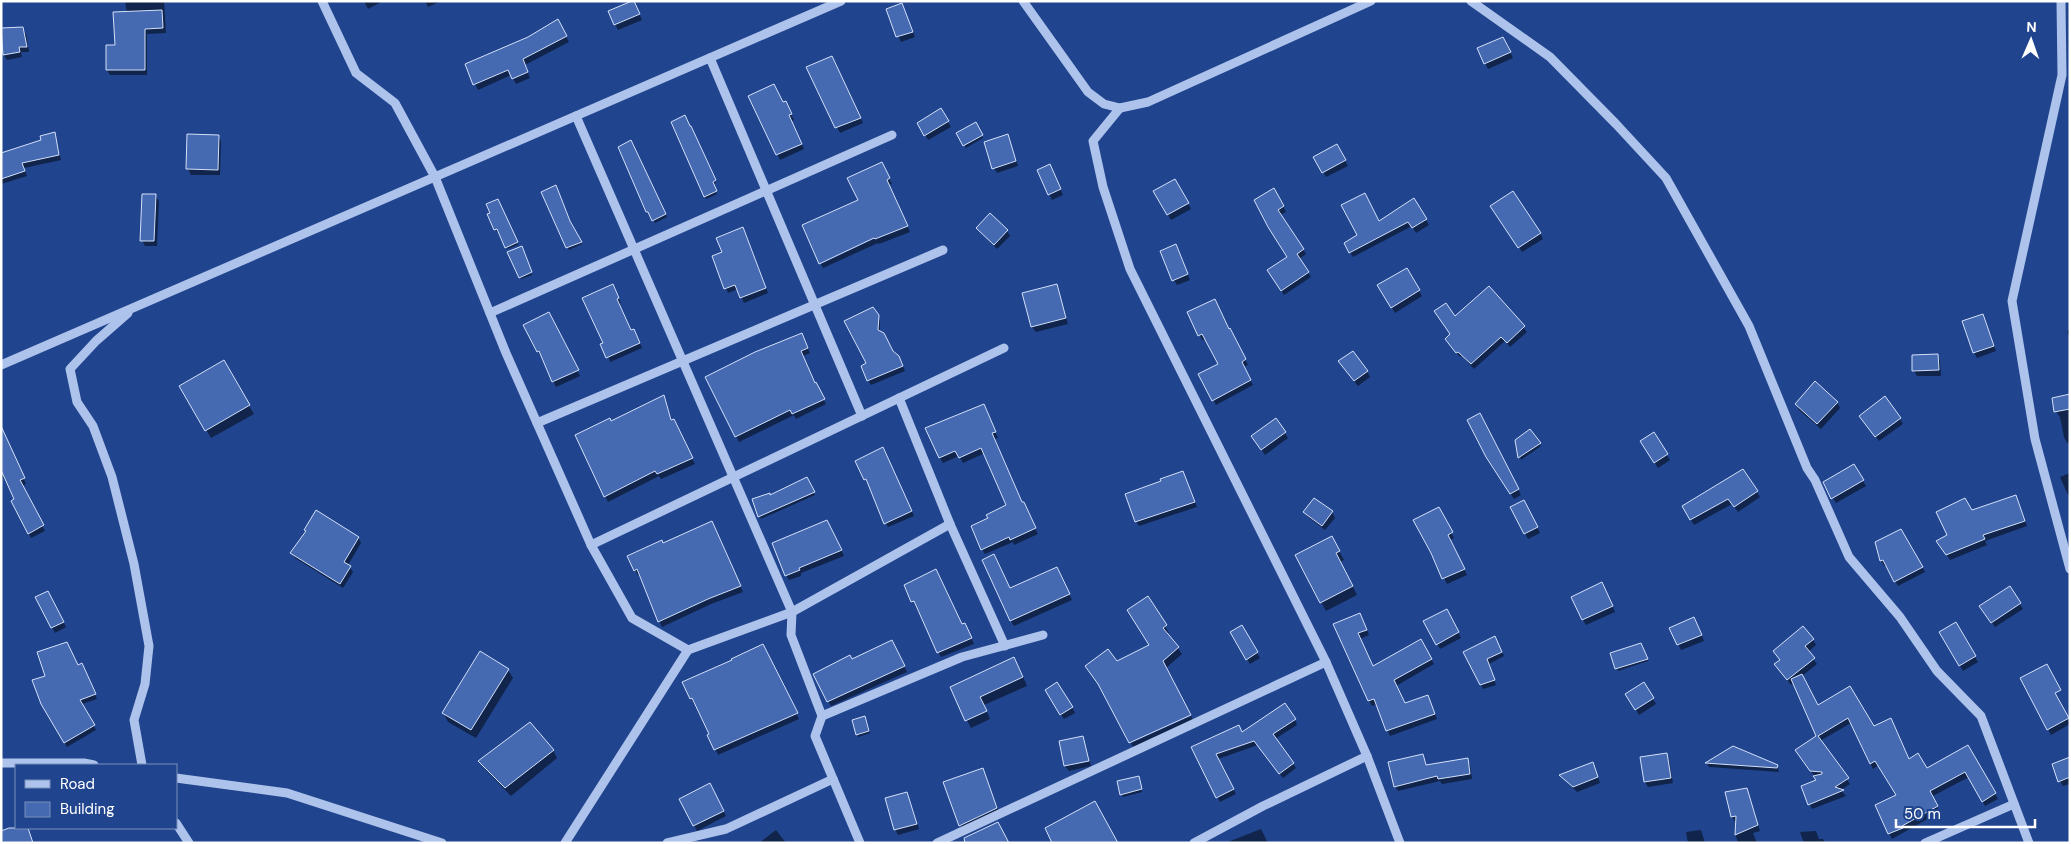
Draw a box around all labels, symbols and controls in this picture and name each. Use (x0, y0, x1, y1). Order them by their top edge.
north arrow (2006, 15, 2056, 65)
text: N (2026, 18, 2037, 36)
legend (15, 764, 178, 829)
text: Road (60, 774, 95, 794)
scale bar (1896, 796, 2035, 828)
text: Building (60, 799, 115, 819)
text: 50 m (1904, 804, 1941, 824)

